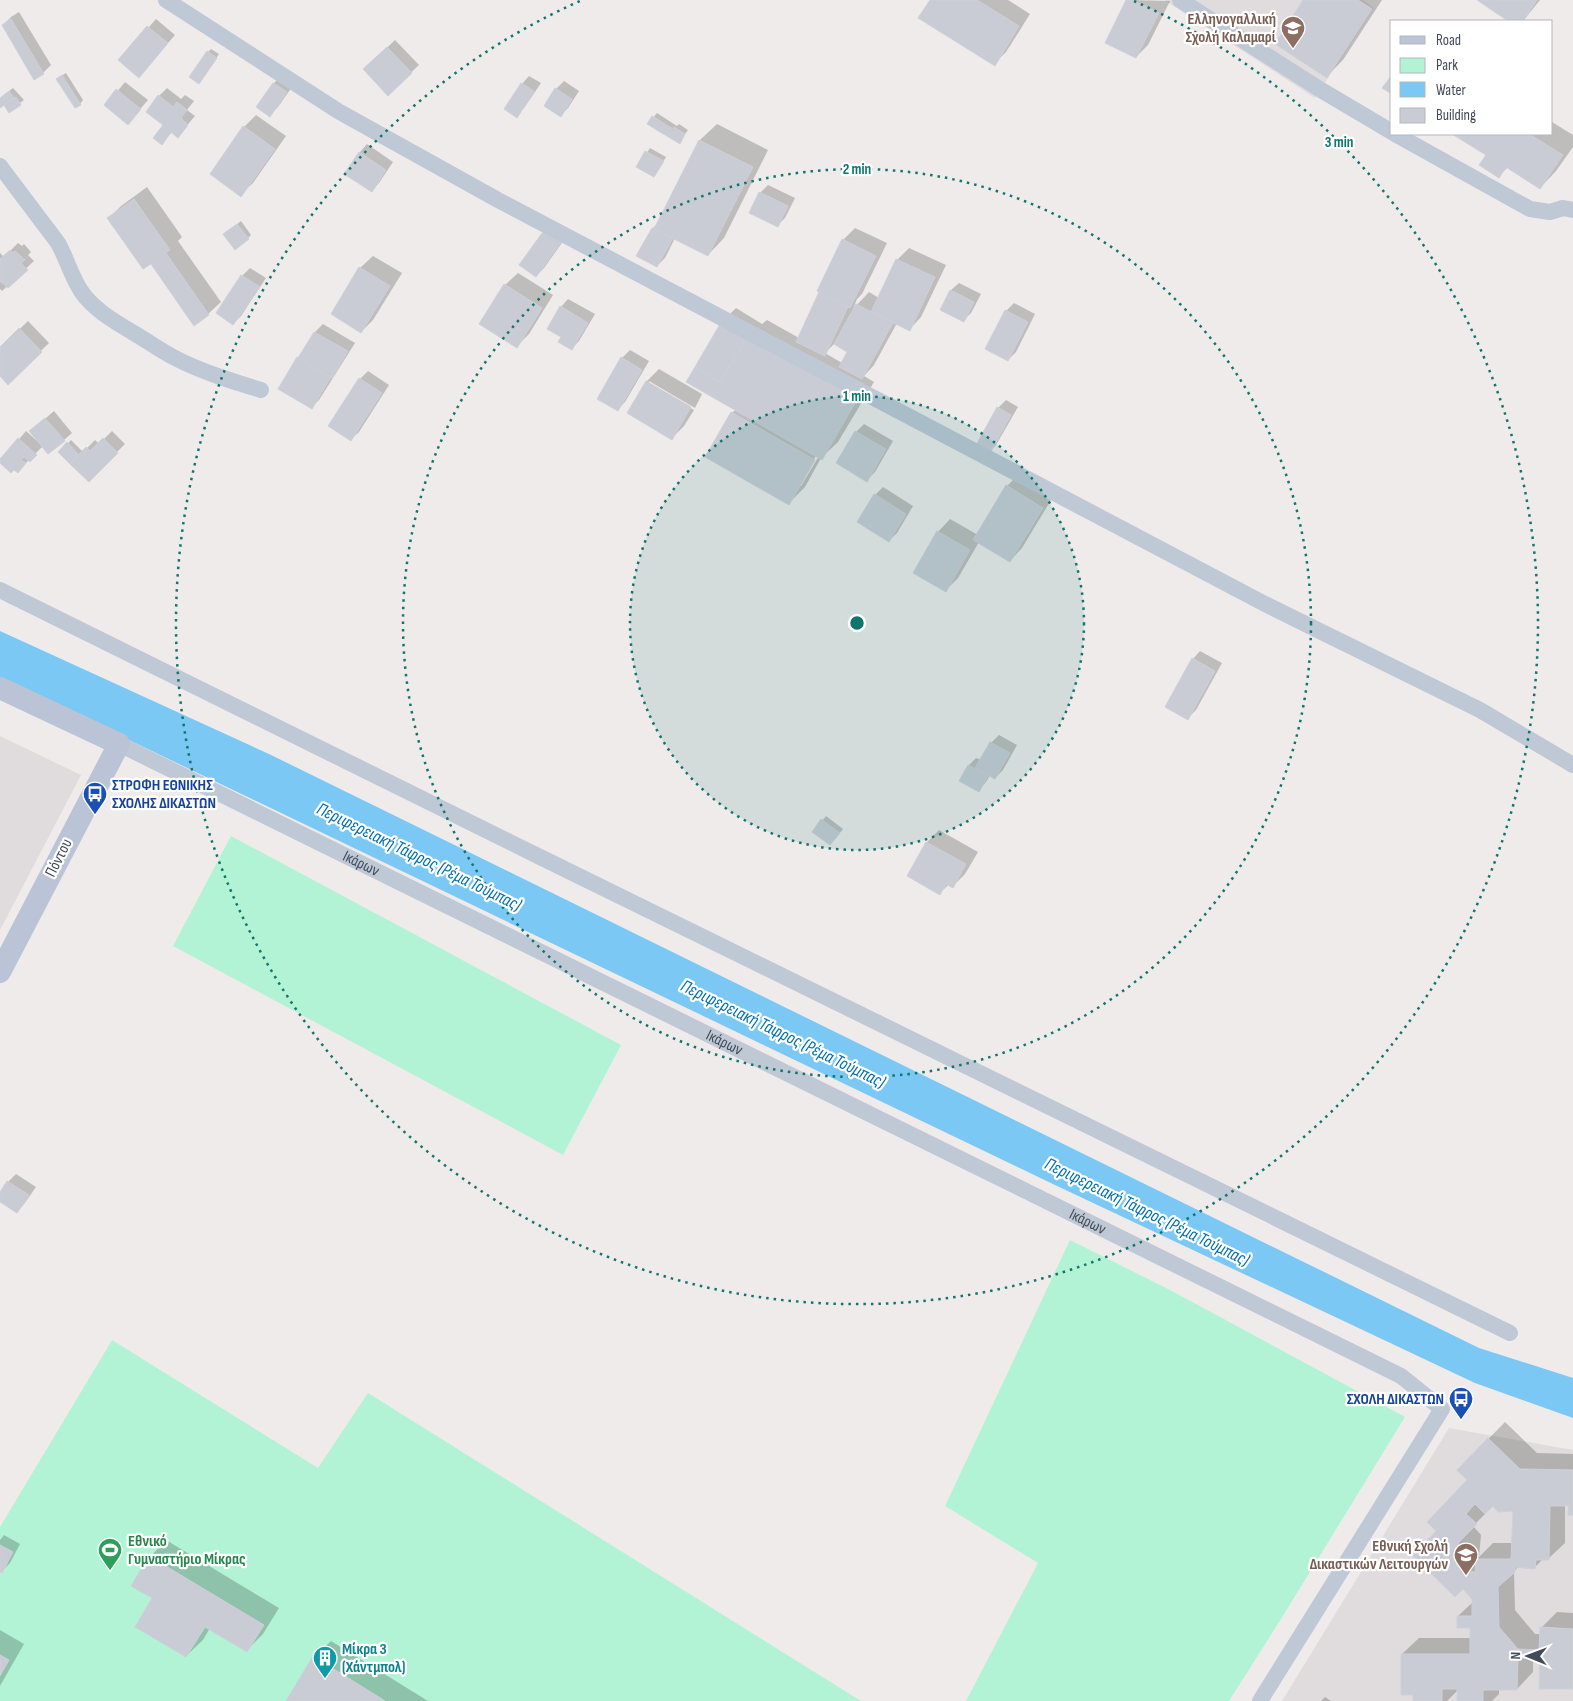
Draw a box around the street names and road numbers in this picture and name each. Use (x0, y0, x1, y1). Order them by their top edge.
street label: Πόντου (41, 836, 77, 880)
street label: Ικάρων (340, 846, 382, 880)
street label: Ικάρων (703, 1026, 746, 1059)
street label: Ικάρων (1066, 1205, 1109, 1239)

